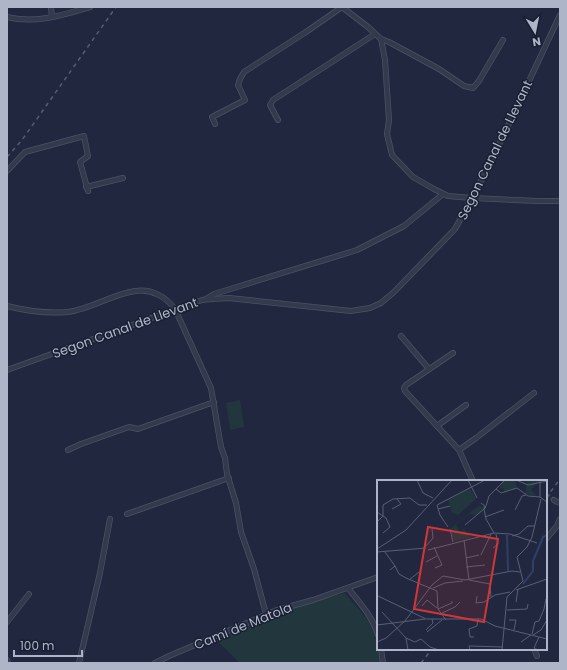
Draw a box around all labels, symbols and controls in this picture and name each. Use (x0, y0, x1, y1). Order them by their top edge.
north arrow (515, 12, 555, 52)
text: N (531, 33, 542, 50)
street label: Segon Canal de Llevant (453, 77, 537, 223)
street label: Segon Canal de Llevant (50, 293, 201, 363)
inset map (377, 480, 547, 650)
street label: Camí de Matola (191, 598, 295, 654)
scale bar (14, 632, 82, 658)
text: 100 m (20, 637, 54, 654)

